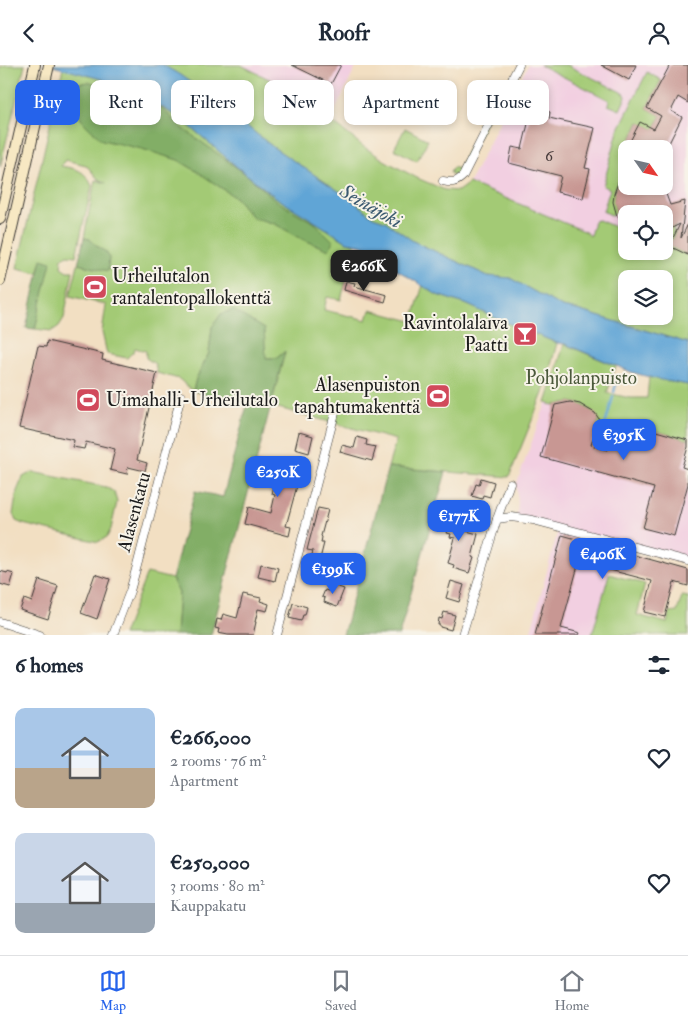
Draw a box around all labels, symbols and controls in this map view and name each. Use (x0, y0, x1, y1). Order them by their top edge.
icon: back (15, 19, 43, 47)
text: Roofr (318, 19, 370, 47)
icon: person (645, 19, 673, 47)
chip: Buy (15, 80, 80, 125)
chip: Rent (90, 80, 161, 125)
chip: Filters (171, 80, 254, 125)
chip: New (264, 80, 334, 125)
chip: Apartment (344, 80, 457, 125)
chip: House (467, 80, 549, 125)
north arrow (618, 140, 672, 195)
map controls (618, 140, 673, 325)
house number: 6 (545, 146, 554, 166)
water label: Seinäjoki (335, 178, 407, 234)
button: locate (618, 205, 673, 260)
pin: €266K (329, 249, 399, 292)
text: €266K (342, 256, 386, 276)
place label: Urheilutalon rantalentopallokenttä (112, 264, 271, 311)
button: layers (618, 270, 673, 325)
sports icon: Urheilutalon rantalentopallokenttä (82, 274, 108, 300)
place label: Ravintolalaiva Paatti (403, 311, 508, 357)
bar icon: Ravintolalaiva Paatti (512, 321, 538, 347)
park label: Pohjolanpuisto (525, 366, 637, 391)
place label: Alasenpuiston tapahtumakenttä (294, 373, 420, 420)
sports icon: Alasenpuiston tapahtumakenttä (425, 383, 451, 409)
sports icon: Uimahalli-Urheilutalo (75, 387, 101, 413)
place label: Uimahalli-Urheilutalo (106, 388, 278, 412)
pin: €395K (589, 419, 659, 461)
text: €395K (603, 425, 645, 445)
pin: €250K (243, 455, 313, 498)
text: €250K (256, 462, 300, 482)
street label: Alasenkatu (112, 469, 156, 556)
pin: €177K (424, 499, 494, 542)
text: €177K (439, 506, 479, 526)
pin: €406K (568, 537, 638, 580)
text: €406K (580, 544, 626, 564)
pin: €199K (298, 553, 368, 595)
text: €199K (312, 559, 354, 579)
icon: filters (645, 651, 673, 679)
text: 6 homes (15, 652, 83, 679)
text: €266,000 (170, 724, 251, 751)
icon: home (55, 728, 115, 788)
icon: heart (645, 744, 673, 772)
text: 2 rooms · 76 m² (170, 751, 266, 771)
text: Apartment (170, 771, 238, 791)
text: €250,000 (170, 849, 250, 876)
icon: home (55, 853, 115, 913)
icon: heart (645, 869, 673, 897)
text: 3 rooms · 80 m² (170, 876, 265, 896)
text: Kauppakatu (170, 896, 246, 916)
tab: Map (99, 967, 127, 1014)
tab: Saved (325, 967, 357, 1014)
tab: Home (554, 967, 589, 1014)

